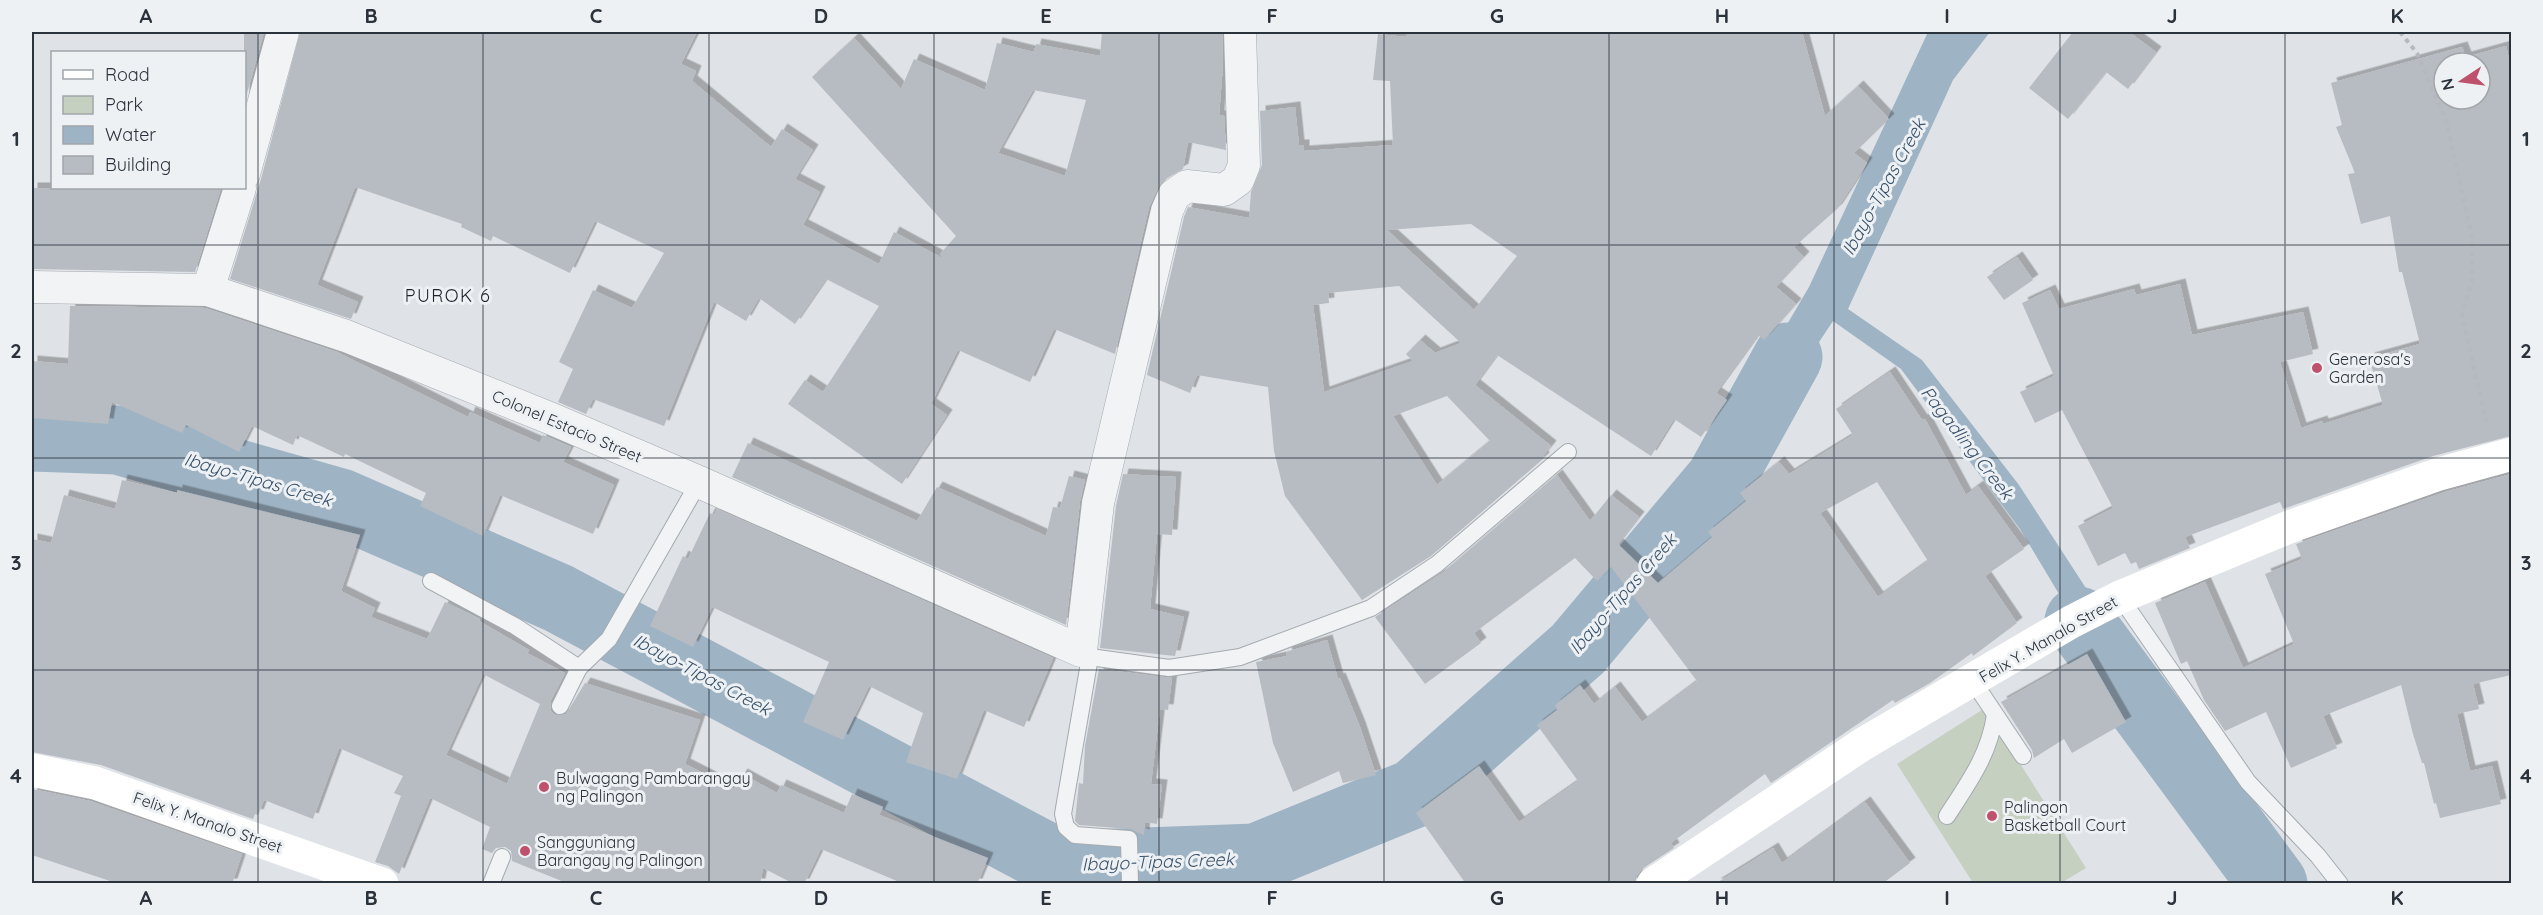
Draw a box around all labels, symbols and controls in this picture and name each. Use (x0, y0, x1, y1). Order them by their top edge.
text: A (140, 3, 153, 28)
text: B (364, 3, 378, 28)
text: C (590, 3, 603, 28)
text: D (814, 3, 828, 28)
text: E (1040, 3, 1052, 28)
text: F (1266, 3, 1278, 28)
text: G (1490, 3, 1504, 28)
text: H (1715, 3, 1729, 28)
text: I (1944, 3, 1950, 28)
text: J (2166, 3, 2178, 28)
text: K (2390, 3, 2404, 28)
legend (51, 51, 246, 189)
north arrow (2432, 51, 2492, 111)
text: Road (105, 63, 150, 86)
text: N (2436, 76, 2458, 92)
text: Park (105, 93, 143, 116)
water label: Ibayo-Tipas Creek (1837, 113, 1931, 259)
text: Water (105, 123, 156, 146)
text: 1 (12, 126, 20, 151)
text: 1 (2522, 126, 2530, 151)
text: Building (105, 153, 171, 176)
district label: PUROK 6 (405, 284, 491, 307)
text: 2 (10, 338, 22, 363)
text: 2 (2520, 338, 2532, 363)
place label: Generosa's Garden (2329, 349, 2411, 387)
marker: Generosa's Garden (2310, 361, 2324, 375)
water label: Pagadling Creek (1916, 382, 2020, 505)
street label: Colonel Estacio Street (489, 385, 645, 467)
water label: Ibayo-Tipas Creek (182, 447, 336, 512)
water label: Ibayo-Tipas Creek (1564, 528, 1682, 659)
text: 3 (11, 550, 21, 575)
text: 3 (2521, 550, 2531, 575)
street label: Felix Y. Manalo Street (1975, 591, 2121, 687)
water label: Ibayo-Tipas Creek (630, 629, 776, 721)
text: 4 (10, 763, 22, 788)
text: 4 (2520, 763, 2532, 788)
place label: Bulwagang Pambarangay ng Palingon (556, 768, 751, 806)
marker: Bulwagang Pambarangay ng Palingon (537, 780, 551, 794)
street label: Felix Y. Manalo Street (131, 787, 285, 857)
place label: Palingon Basketball Court (2004, 797, 2126, 835)
marker: Palingon Basketball Court (1985, 809, 1999, 823)
place label: Sangguniang Barangay ng Palingon (537, 832, 703, 870)
marker: Sangguniang Barangay ng Palingon (518, 844, 532, 858)
water label: Ibayo-Tipas Creek (1081, 847, 1236, 876)
text: A (140, 885, 153, 910)
text: B (364, 885, 378, 910)
text: C (590, 885, 603, 910)
text: D (814, 885, 828, 910)
text: E (1040, 885, 1052, 910)
text: F (1266, 885, 1278, 910)
text: G (1490, 885, 1504, 910)
text: H (1715, 885, 1729, 910)
text: I (1944, 885, 1950, 910)
text: J (2166, 885, 2178, 910)
text: K (2390, 885, 2404, 910)

